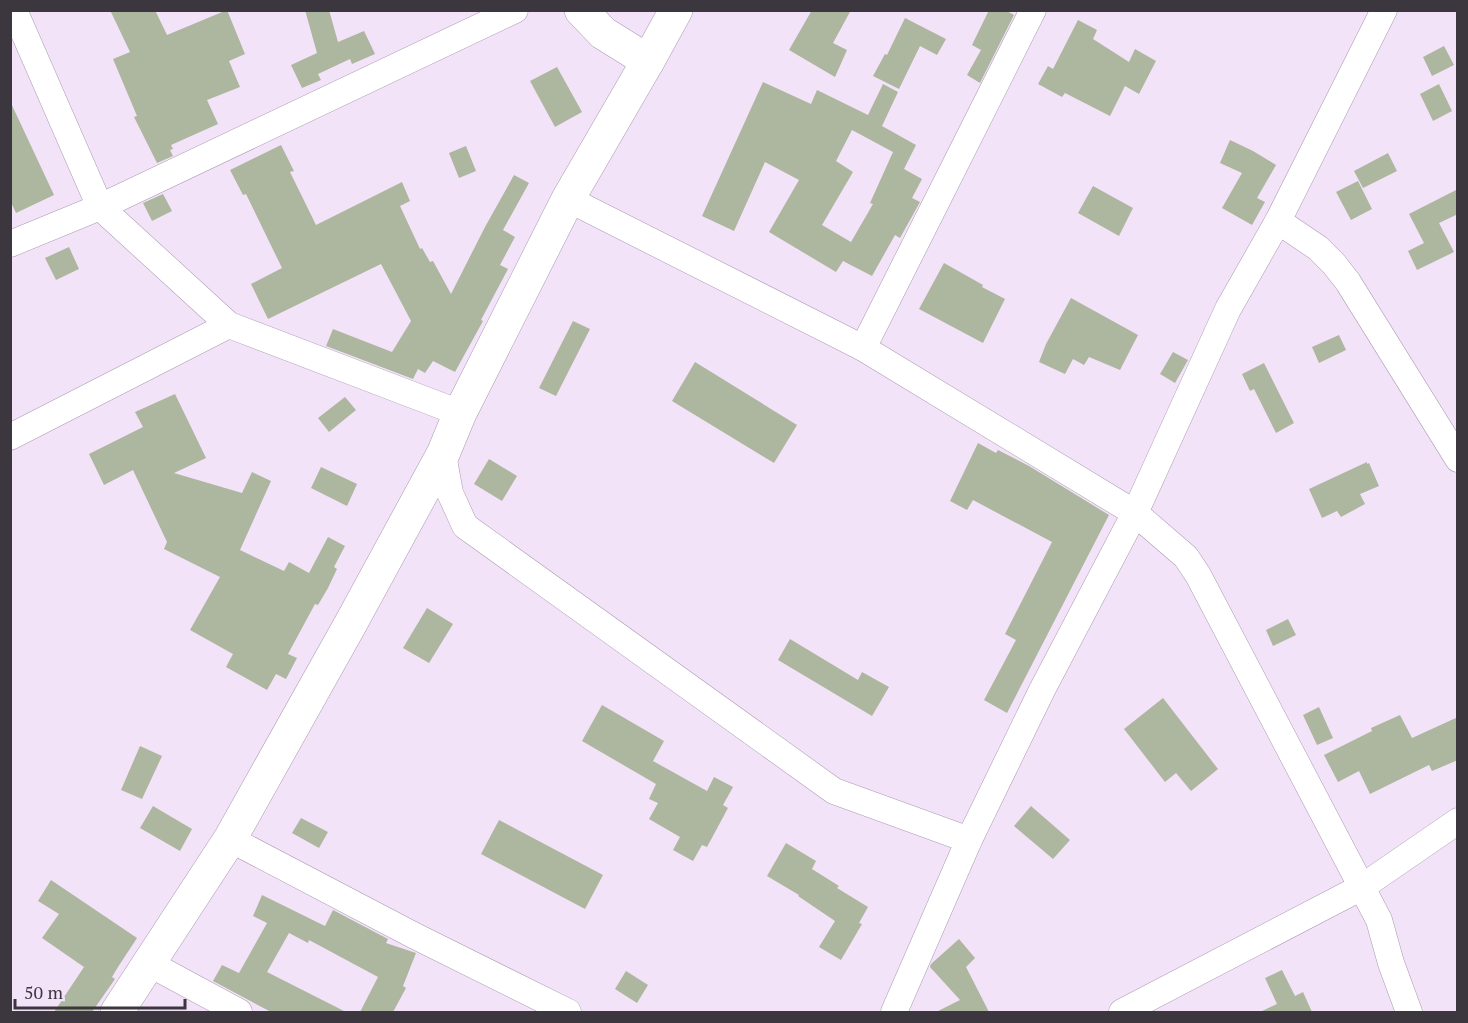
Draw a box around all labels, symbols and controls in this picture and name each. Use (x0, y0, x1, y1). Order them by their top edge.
scale bar (15, 972, 184, 1010)
text: 50 m (24, 980, 64, 1004)

